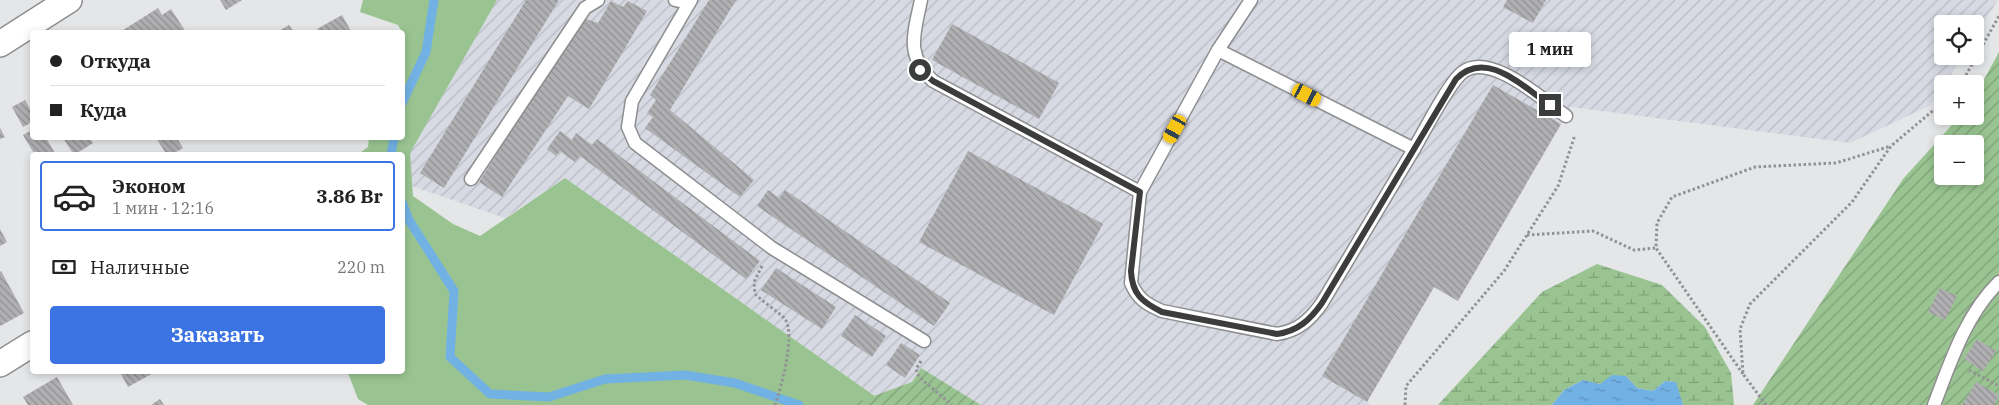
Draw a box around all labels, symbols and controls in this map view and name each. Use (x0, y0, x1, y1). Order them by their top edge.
map controls (1934, 15, 1984, 185)
button: locate (1934, 15, 1984, 65)
callout: 1 мин (1509, 32, 1591, 68)
text: 1 мин (1527, 39, 1573, 59)
text: Откуда (80, 49, 151, 73)
route start (909, 59, 931, 81)
button: + (1934, 75, 1984, 125)
car (1290, 82, 1323, 108)
route end (1539, 94, 1561, 116)
text: Куда (80, 98, 127, 122)
car (1161, 112, 1188, 146)
button: − (1934, 135, 1984, 185)
icon: car (52, 174, 97, 219)
text: Эконом (112, 174, 185, 198)
text: 3.86 Br (316, 184, 383, 208)
text: 1 мин · 12:16 (112, 198, 214, 218)
icon: cash (50, 253, 78, 281)
text: Наличные (90, 255, 189, 279)
text: 220 m (337, 257, 385, 277)
button: Заказать (50, 306, 385, 364)

